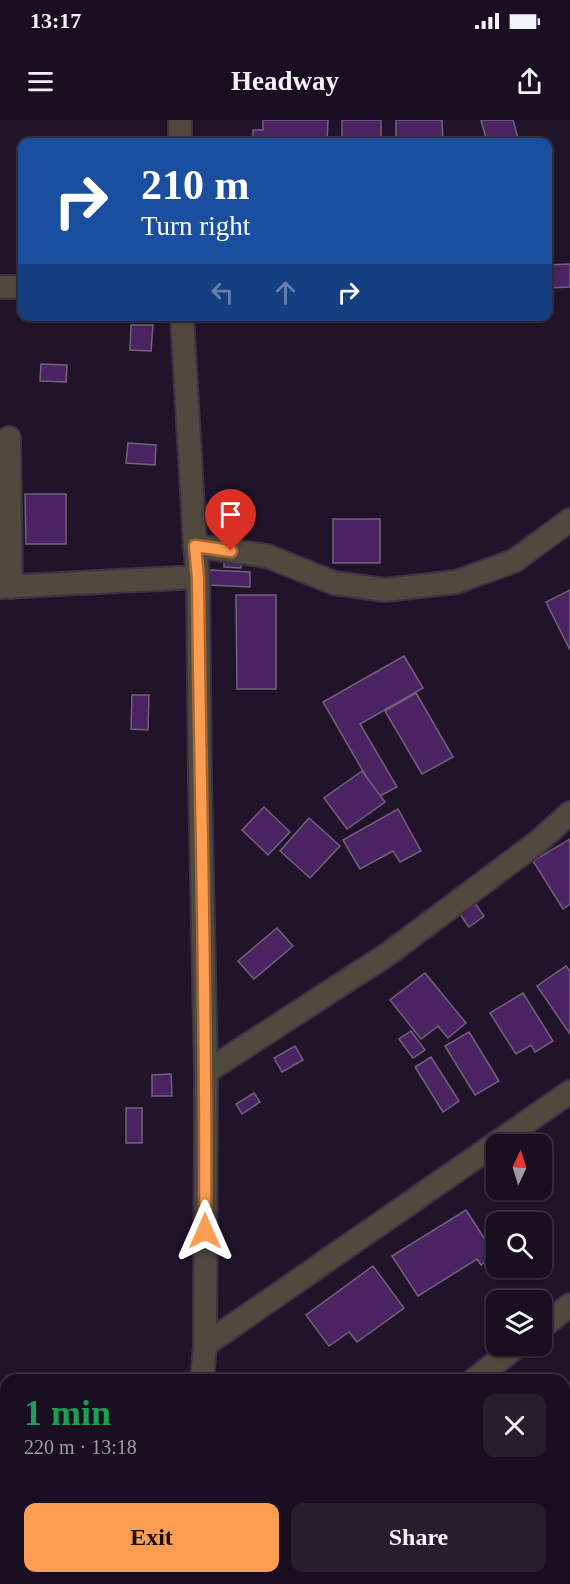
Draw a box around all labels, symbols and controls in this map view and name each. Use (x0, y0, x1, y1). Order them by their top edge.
text: 13:17 (30, 8, 81, 33)
icon: menu (24, 65, 57, 98)
icon: share (513, 65, 546, 98)
text: Headway (231, 66, 339, 96)
icon: right (42, 162, 120, 240)
text: 210 m (141, 162, 250, 208)
text: Turn right (141, 211, 250, 241)
icon: left (206, 276, 239, 309)
icon: ahead (269, 276, 302, 309)
icon: right (332, 276, 365, 309)
pin (205, 489, 256, 551)
icon: arrive (214, 498, 247, 531)
north arrow (486, 1134, 552, 1200)
map controls (486, 1134, 552, 1356)
position arrow (173, 1199, 237, 1263)
button: search (486, 1212, 552, 1278)
button: layers (486, 1290, 552, 1356)
text: 1 min (24, 1393, 111, 1433)
button: close (483, 1394, 546, 1457)
text: 220 m · 13:18 (24, 1436, 137, 1458)
button: Exit (24, 1503, 279, 1572)
button: Share (291, 1503, 546, 1572)

